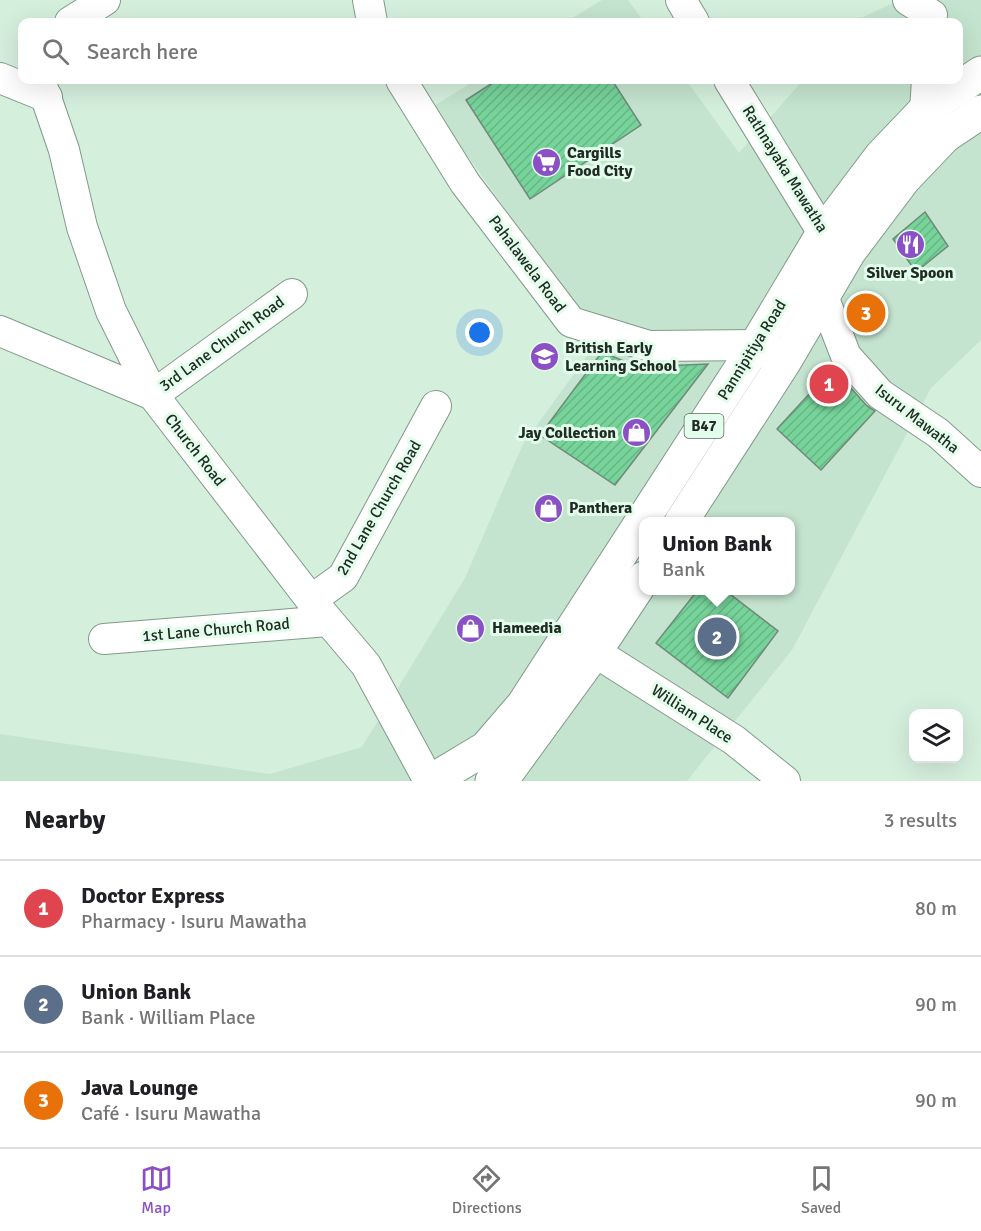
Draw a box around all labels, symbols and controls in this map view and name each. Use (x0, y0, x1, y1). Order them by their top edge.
search box (18, 18, 963, 84)
icon: search (39, 35, 72, 68)
text: Search here (87, 38, 198, 65)
street label: Rathnayaka Mawatha (738, 102, 832, 236)
place label: Cargills Food City (567, 143, 632, 181)
supermarket icon: Cargills Food City (530, 146, 562, 178)
street label: Pahalawela Road (484, 212, 570, 316)
restaurant icon: Silver Spoon (894, 229, 926, 261)
place label: Silver Spoon (867, 263, 954, 283)
pin: 3 (846, 290, 886, 336)
street label: 3rd Lane Church Road (156, 292, 288, 396)
street label: Pannipitiya Road (713, 296, 791, 404)
your location (465, 318, 494, 347)
place label: British Early Learning School (565, 338, 677, 376)
school or university icon: British Early Learning School (528, 341, 560, 373)
pin: 1 (810, 362, 848, 406)
street label: Isuru Mawatha (871, 380, 963, 458)
street label: Church Road (160, 410, 230, 490)
road number: B47 (684, 414, 724, 438)
shop icon: Jay Collection (621, 417, 653, 449)
place label: Jay Collection (518, 423, 616, 443)
street label: 2nd Lane Church Road (332, 437, 426, 579)
shop icon: Panthera (532, 492, 564, 524)
place label: Panthera (569, 498, 632, 518)
popup (639, 517, 795, 595)
text: Union Bank (662, 530, 772, 557)
text: Bank (662, 557, 705, 582)
shop icon: Hameedia (455, 612, 487, 644)
street label: 1st Lane Church Road (141, 614, 291, 646)
pin: 2 (698, 614, 736, 660)
place label: Hameedia (492, 618, 562, 638)
street label: William Place (648, 680, 736, 748)
map controls (909, 709, 963, 763)
button: layers (909, 709, 963, 763)
text: Nearby (24, 804, 105, 836)
text: 3 results (884, 808, 957, 833)
text: Doctor Express (81, 882, 225, 909)
text: 1 (38, 896, 49, 921)
text: 80 m (915, 896, 957, 921)
text: Pharmacy · Isuru Mawatha (81, 909, 307, 934)
text: Union Bank (81, 978, 191, 1005)
text: 2 (38, 992, 49, 1017)
text: 90 m (915, 992, 957, 1017)
text: Bank · William Place (81, 1005, 255, 1030)
text: Java Lounge (81, 1074, 198, 1101)
text: 3 (38, 1088, 49, 1113)
text: 90 m (915, 1088, 957, 1113)
text: Café · Isuru Mawatha (81, 1101, 261, 1126)
tab: Map (140, 1162, 173, 1218)
tab: Directions (452, 1162, 522, 1218)
tab: Saved (801, 1162, 841, 1218)

